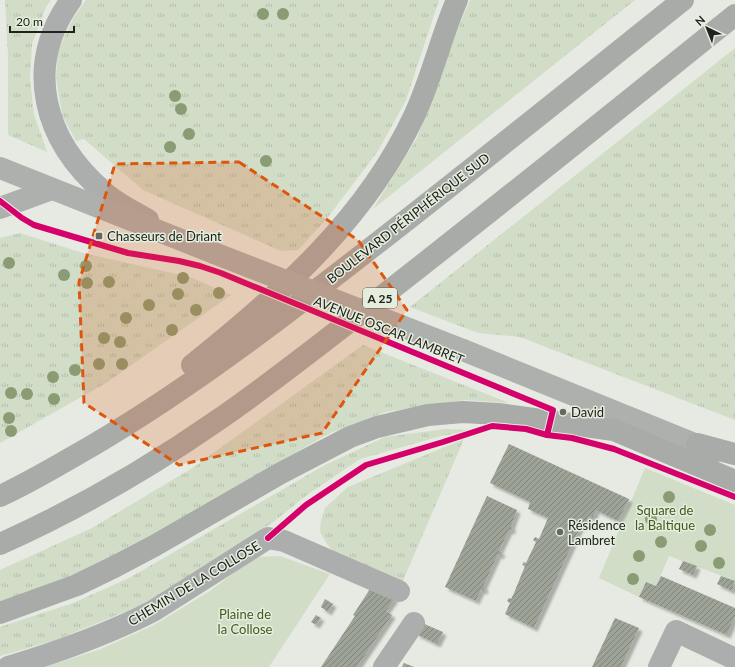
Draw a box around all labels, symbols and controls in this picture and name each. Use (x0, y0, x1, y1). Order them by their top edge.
scale bar (10, 8, 74, 34)
north arrow (687, 8, 727, 48)
text: N (692, 13, 707, 28)
text: 20 m (16, 14, 43, 29)
street label: BOULEVARD PÉRIPHÉRIQUE SUD (323, 149, 493, 287)
place label: Chasseurs de Driant (107, 228, 222, 244)
marker: Chasseurs de Driant (94, 231, 104, 241)
road number: A 25 (363, 288, 397, 308)
street label: AVENUE OSCAR LAMBRET (312, 293, 467, 368)
place label: David (571, 404, 604, 420)
marker: David (558, 407, 568, 417)
park label: Square de la Baltique (635, 502, 695, 533)
place label: Résidence Lambret (568, 517, 626, 548)
marker: Résidence Lambret (555, 527, 565, 537)
street label: CHEMIN DE LA COLLOSE (125, 537, 263, 629)
park label: Plaine de la Collose (218, 606, 273, 637)

